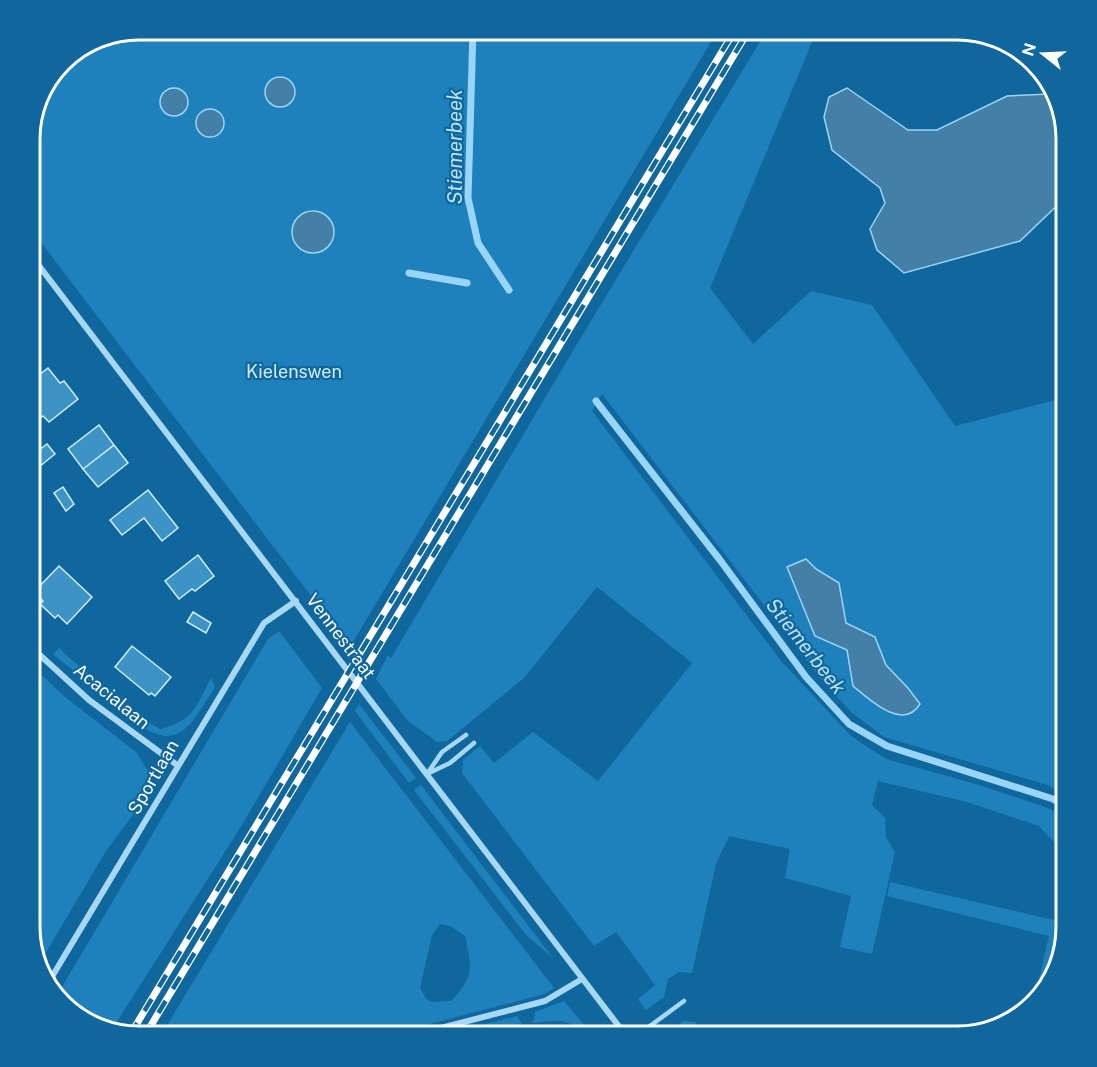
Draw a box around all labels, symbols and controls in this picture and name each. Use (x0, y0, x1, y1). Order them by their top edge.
north arrow (1013, 24, 1073, 84)
text: N (1018, 41, 1040, 58)
water label: Stiemerbeek (443, 89, 467, 205)
park label: Kielenswen (246, 361, 342, 382)
street label: Vennestraat (302, 589, 380, 683)
water label: Stiemerbeek (761, 593, 851, 699)
street label: Acacialaan (70, 659, 154, 733)
street label: Sportlaan (123, 736, 183, 818)

